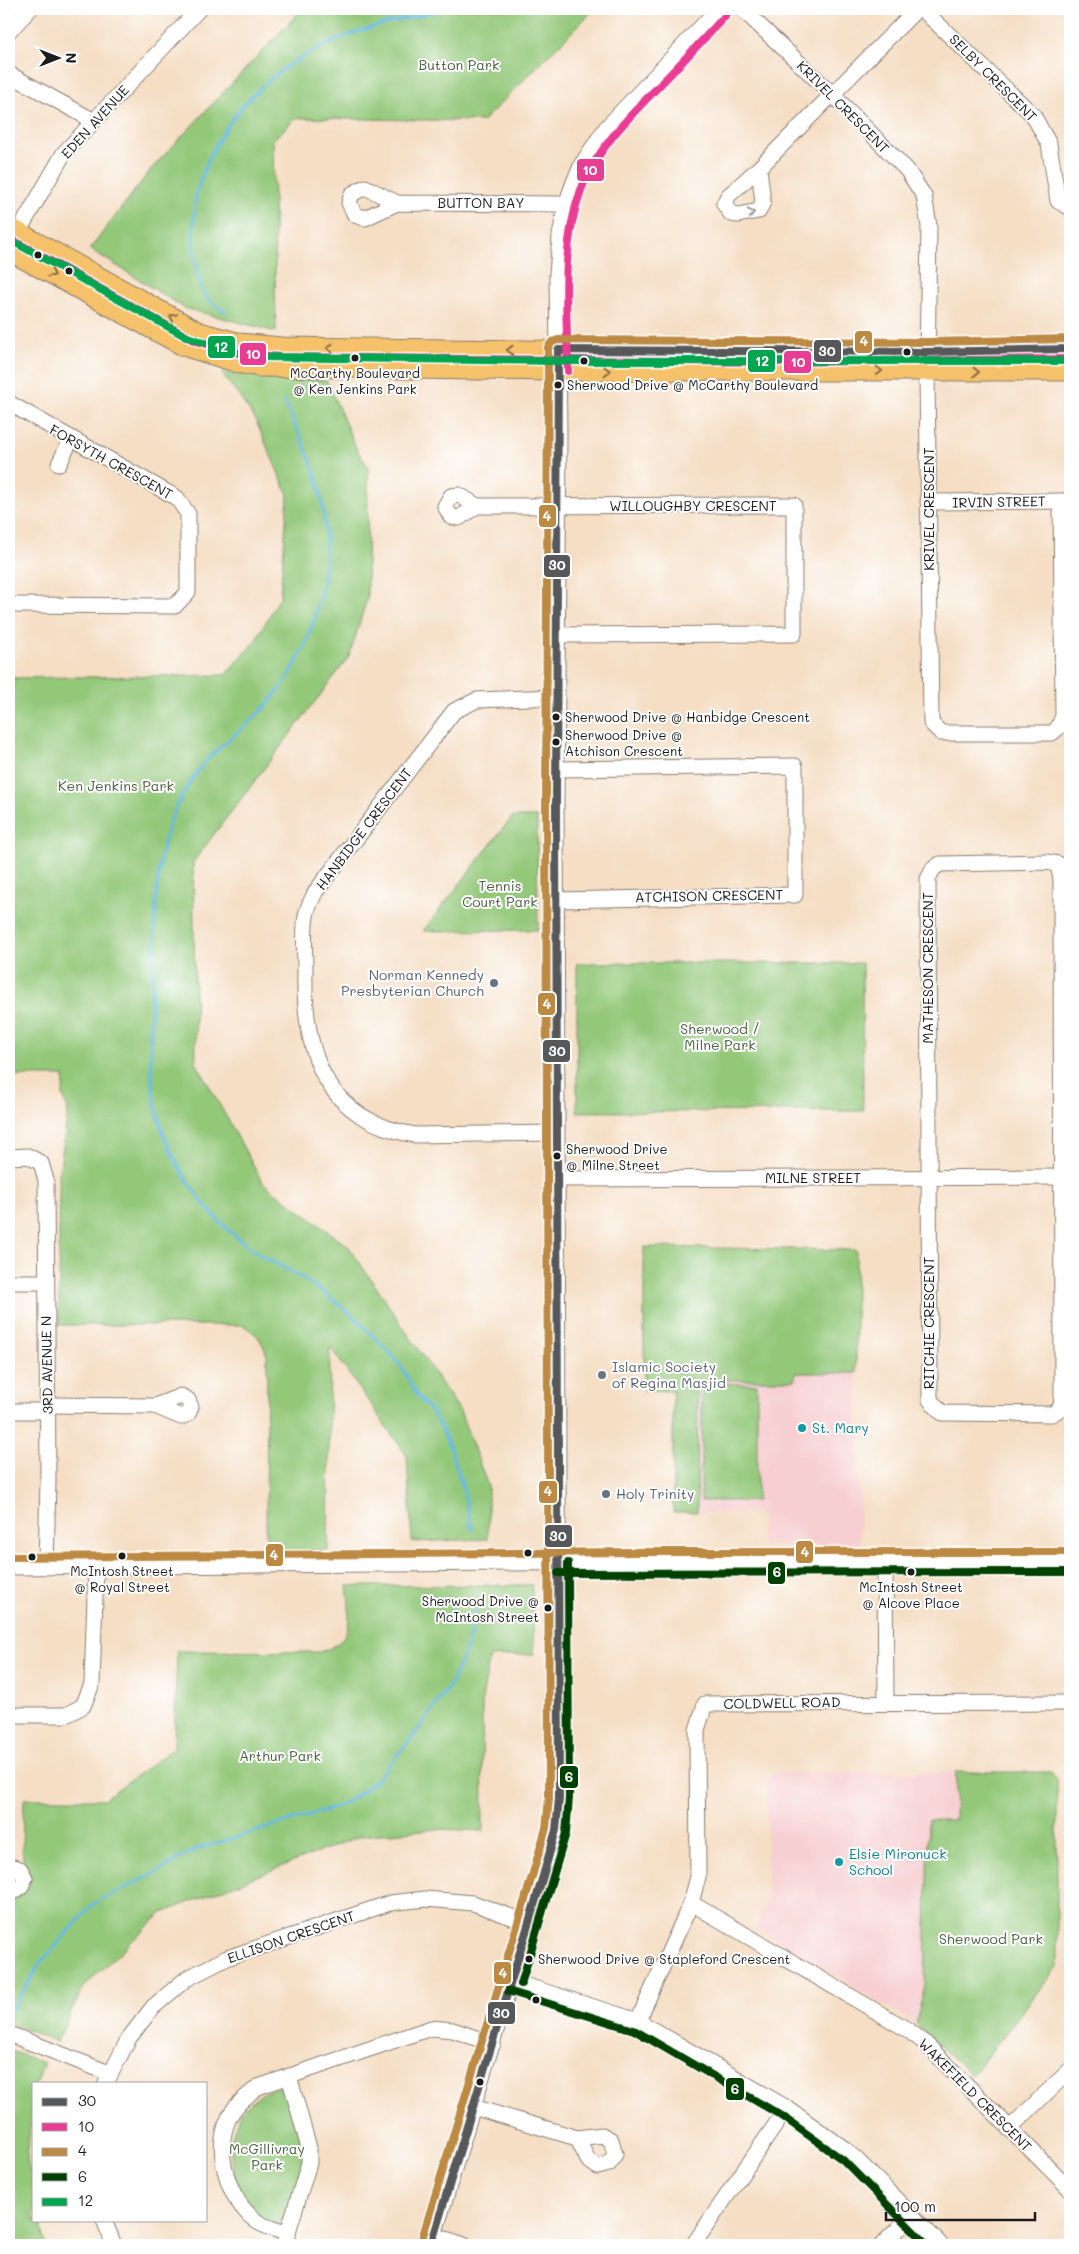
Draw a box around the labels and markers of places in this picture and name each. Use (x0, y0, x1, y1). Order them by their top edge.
unlabelled marker (33, 250, 43, 260)
unlabelled marker (64, 266, 74, 276)
unlabelled marker (902, 347, 912, 357)
marker: McCarthy Boulevard @ Ken Jenkins Park (350, 353, 360, 363)
unlabelled marker (579, 356, 589, 366)
place label: McCarthy Boulevard @ Ken Jenkins Park (290, 364, 420, 397)
place label: Sherwood Drive @ McCarthy Boulevard (567, 376, 818, 393)
marker: Sherwood Drive @ McCarthy Boulevard (553, 380, 563, 390)
place label: Sherwood Drive @ Hanbidge Crescent (565, 708, 810, 725)
marker: Sherwood Drive @ Hanbidge Crescent (551, 712, 561, 722)
place label: Sherwood Drive @ Atchison Crescent (565, 726, 683, 759)
marker: Sherwood Drive @ Atchison Crescent (551, 737, 561, 747)
place label: Norman Kennedy Presbyterian Church (341, 965, 484, 1000)
marker: Norman Kennedy Presbyterian Church (488, 977, 500, 989)
place label: Sherwood Drive @ Milne Street (566, 1140, 668, 1173)
marker: Sherwood Drive @ Milne Street (552, 1151, 562, 1161)
place label: Islamic Society of Regina Masjid (612, 1357, 726, 1392)
marker: Islamic Society of Regina Masjid (596, 1369, 608, 1381)
place label: St. Mary (812, 1418, 869, 1437)
marker: St. Mary (796, 1422, 808, 1434)
place label: Holy Trinity (616, 1484, 694, 1503)
marker: Holy Trinity (600, 1488, 612, 1500)
unlabelled marker (523, 1548, 533, 1558)
marker: McIntosh Street @ Royal Street (117, 1551, 127, 1561)
unlabelled marker (27, 1552, 37, 1562)
place label: McIntosh Street @ Royal Street (70, 1562, 174, 1595)
marker: McIntosh Street @ Alcove Place (906, 1567, 916, 1577)
place label: McIntosh Street @ Alcove Place (859, 1578, 963, 1611)
place label: Sherwood Drive @ McIntosh Street (422, 1592, 539, 1625)
marker: Sherwood Drive @ McIntosh Street (543, 1603, 553, 1613)
place label: Elsie Mironuck School (849, 1844, 947, 1879)
marker: Elsie Mironuck School (833, 1856, 845, 1868)
place label: Sherwood Drive @ Stapleford Crescent (538, 1950, 791, 1967)
marker: Sherwood Drive @ Stapleford Crescent (524, 1954, 534, 1964)
unlabelled marker (531, 1995, 541, 2005)
unlabelled marker (475, 2077, 485, 2087)

